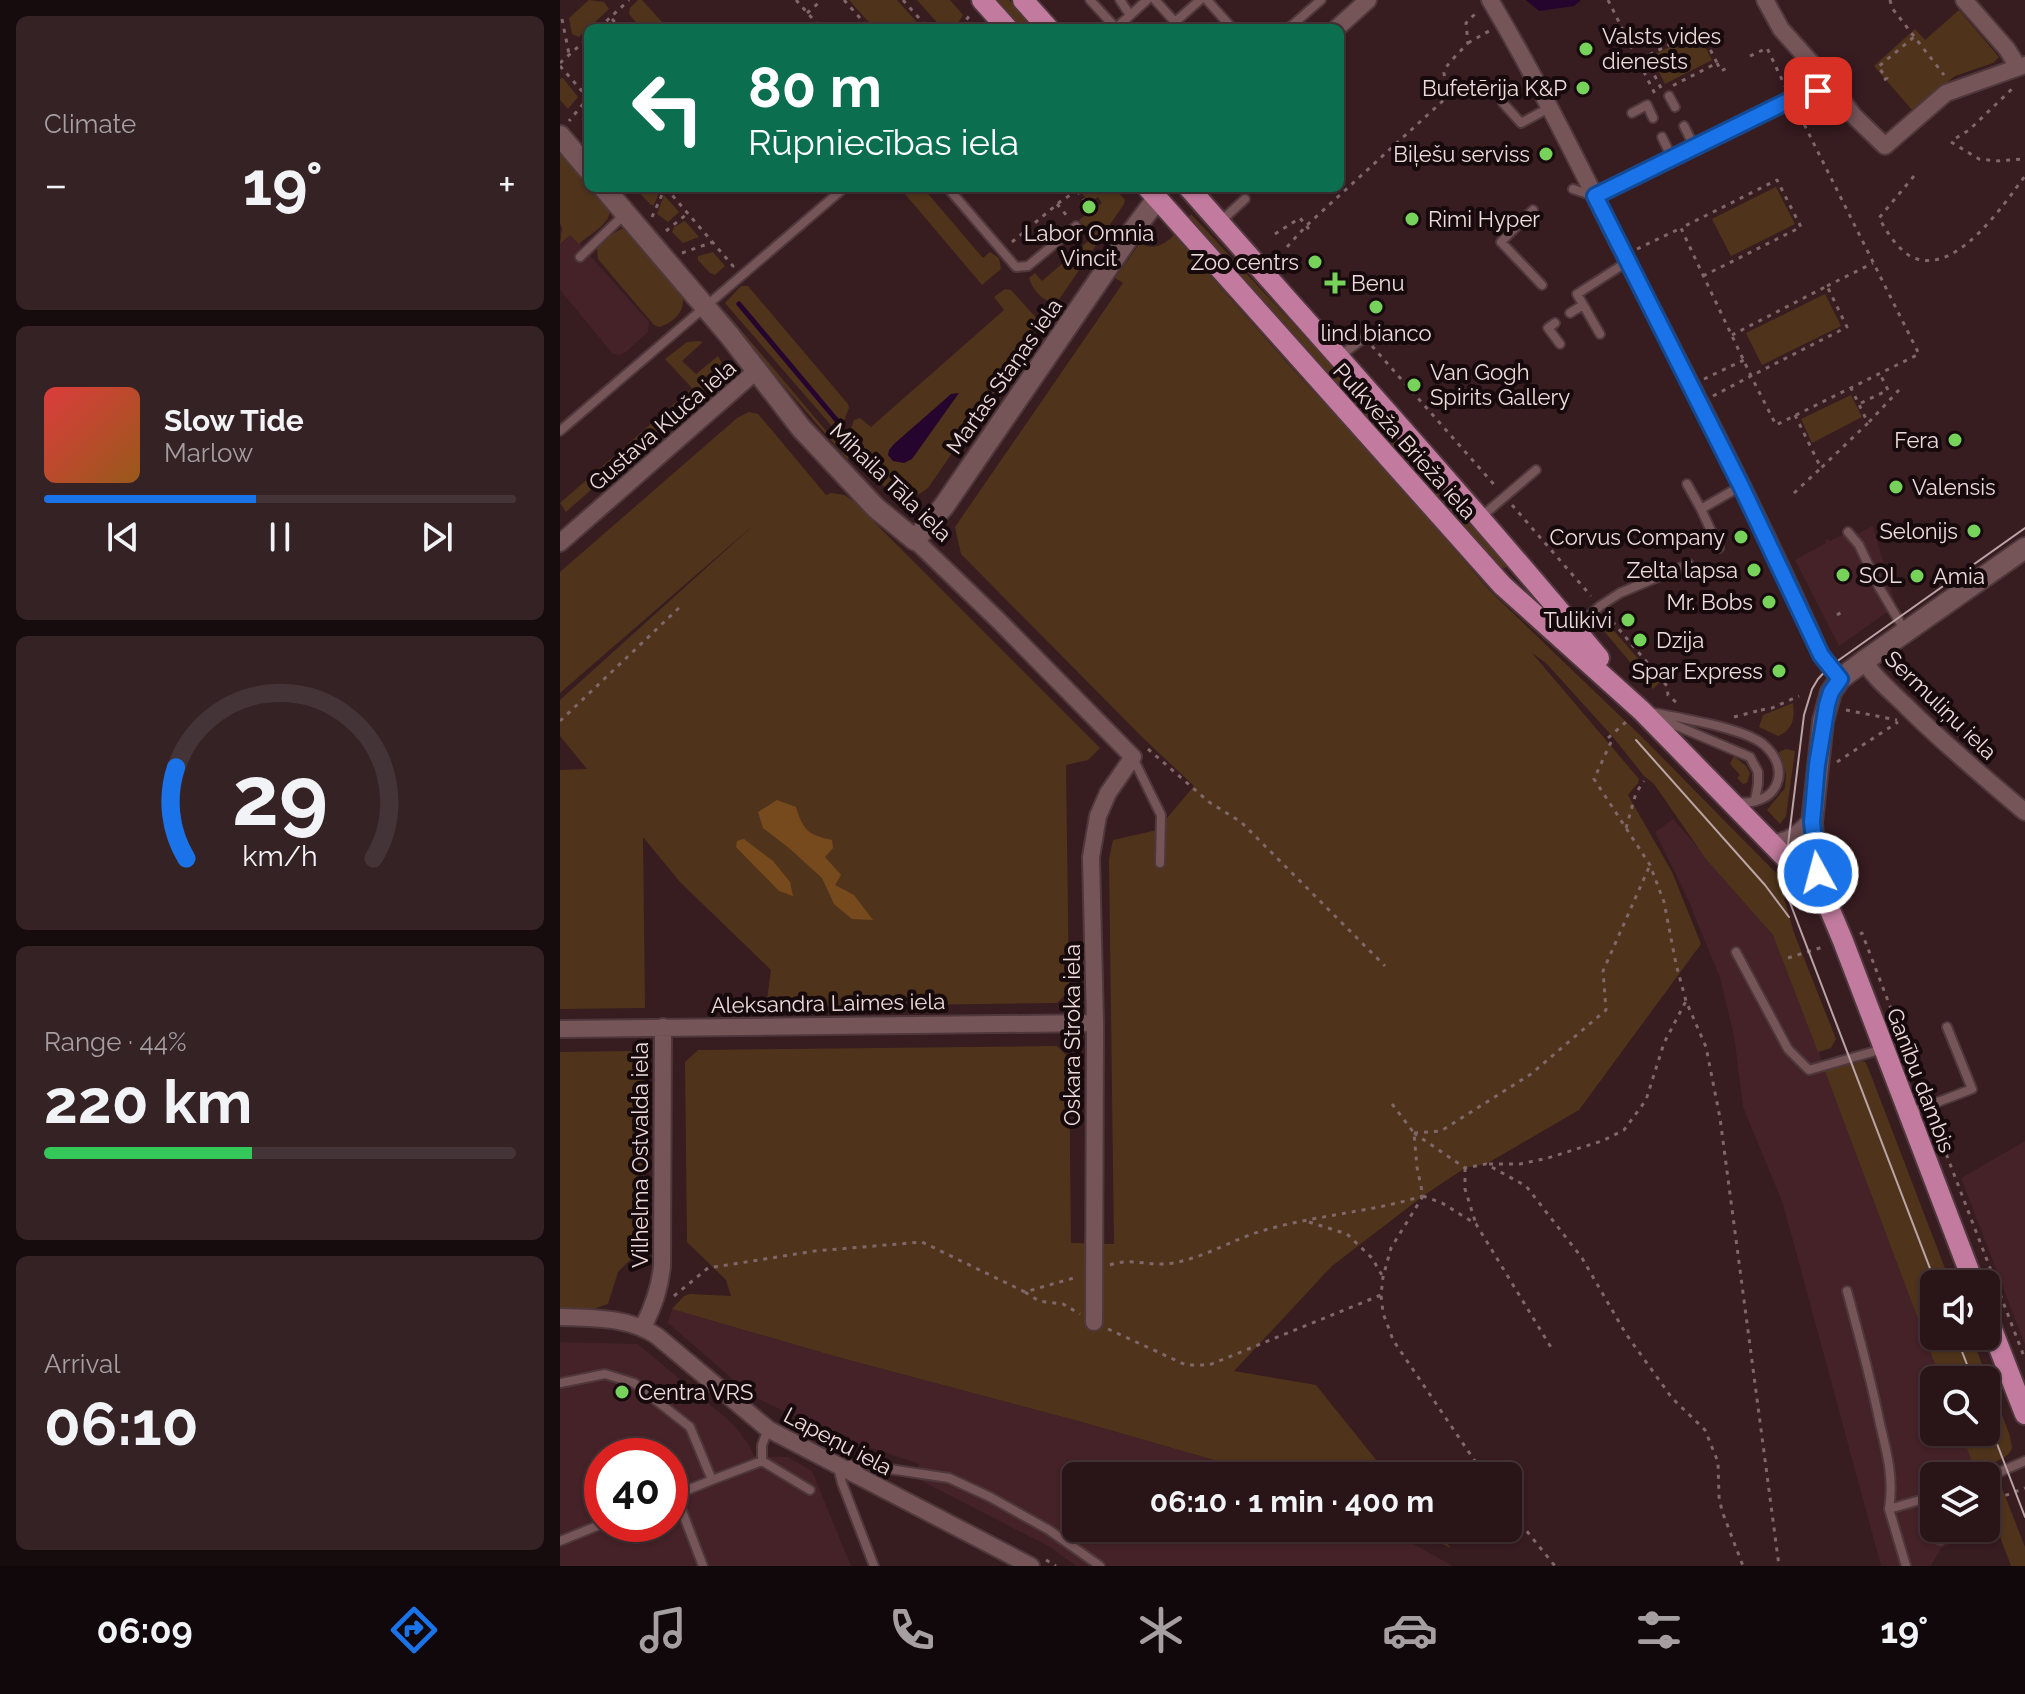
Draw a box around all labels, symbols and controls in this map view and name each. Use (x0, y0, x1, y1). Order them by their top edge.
place label: Valsts vides dienests (1602, 23, 1721, 74)
marker: Valsts vides dienests (1577, 40, 1595, 58)
text: 80 m (748, 54, 882, 120)
icon: left (616, 56, 720, 160)
pin (1784, 57, 1852, 125)
icon: arrive (1796, 69, 1840, 113)
place label: Bufetērija K&P (1422, 75, 1567, 101)
marker: Bufetērija K&P (1574, 79, 1592, 97)
text: Climate (44, 109, 136, 139)
text: Rūpniecības iela (748, 121, 1019, 163)
place label: Biļešu serviss (1393, 141, 1530, 167)
marker: Biļešu serviss (1537, 145, 1555, 163)
text: 19° (243, 149, 323, 219)
text: − (44, 159, 68, 210)
text: + (498, 159, 516, 210)
marker: Labor Omnia Vincit (1080, 198, 1098, 216)
place label: Rimi Hyper (1428, 206, 1540, 232)
marker: Rimi Hyper (1403, 210, 1421, 228)
place label: Labor Omnia Vincit (1024, 220, 1154, 271)
place label: Zoo centrs (1190, 249, 1299, 275)
marker: Zoo centrs (1306, 253, 1324, 271)
place label: Benu (1351, 270, 1404, 296)
marker: Benu (1326, 274, 1344, 292)
street label: Martas Staņas iela (941, 293, 1067, 459)
marker: lind bianco (1367, 298, 1385, 316)
place label: lind bianco (1320, 320, 1432, 346)
street label: Gustava Kluča iela (583, 354, 741, 496)
street label: Pulkveža Brieža iela (1328, 358, 1482, 524)
place label: Van Gogh Spirits Gallery (1430, 359, 1570, 410)
marker: Van Gogh Spirits Gallery (1405, 376, 1423, 394)
text: Slow Tide (164, 403, 304, 438)
street label: Mihaila Tāla iela (825, 417, 957, 547)
place label: Fera (1894, 427, 1939, 453)
marker: Fera (1946, 431, 1964, 449)
text: Marlow (164, 438, 253, 468)
place label: Valensis (1912, 474, 1996, 500)
marker: Valensis (1887, 478, 1905, 496)
icon: previous (101, 515, 145, 559)
icon: pause (258, 515, 302, 559)
icon: next (415, 515, 459, 559)
place label: Selonijs (1879, 518, 1958, 544)
marker: Selonijs (1965, 522, 1983, 540)
place label: Corvus Company (1550, 524, 1725, 550)
marker: Corvus Company (1732, 528, 1750, 546)
place label: Zelta lapsa (1626, 557, 1738, 583)
marker: Zelta lapsa (1745, 561, 1763, 579)
place label: SOL (1859, 562, 1902, 588)
place label: Amia (1933, 563, 1985, 589)
marker: SOL (1834, 566, 1852, 584)
marker: Amia (1908, 567, 1926, 585)
place label: Mr. Bobs (1666, 589, 1753, 615)
marker: Mr. Bobs (1760, 593, 1778, 611)
place label: Tulikivi (1544, 607, 1612, 633)
marker: Tulikivi (1619, 611, 1637, 629)
place label: Dzija (1656, 627, 1704, 653)
marker: Dzija (1631, 631, 1649, 649)
street label: Sermuliņu iela (1880, 645, 2002, 765)
place label: Spar Express (1632, 658, 1763, 684)
marker: Spar Express (1770, 662, 1788, 680)
text: 29 (232, 747, 328, 844)
position arrow (1776, 831, 1860, 915)
text: km/h (242, 839, 318, 873)
street label: Oskara Stroka iela (1059, 944, 1085, 1126)
street label: Aleksandra Laimes iela (711, 988, 945, 1018)
street label: Ganību dambis (1882, 1004, 1960, 1156)
text: Range · 44% (44, 1027, 187, 1057)
street label: Vilhelma Ostvalda iela (627, 1042, 653, 1268)
text: 220 km (44, 1067, 252, 1137)
map controls (1920, 1270, 2000, 1542)
button: sound (1920, 1270, 2000, 1350)
text: Arrival (44, 1349, 120, 1379)
button: search (1920, 1366, 2000, 1446)
place label: Centra VRS (638, 1379, 753, 1405)
marker: Centra VRS (613, 1383, 631, 1401)
text: 06:10 (44, 1389, 199, 1459)
street label: Lapeņu iela (780, 1402, 896, 1480)
speed limit sign: 40 (584, 1438, 688, 1542)
button: layers (1920, 1462, 2000, 1542)
text: 06:10 · 1 min · 400 m (1150, 1484, 1434, 1519)
icon: directions (386, 1602, 442, 1658)
icon: music (635, 1602, 691, 1658)
icon: phone (884, 1602, 940, 1658)
icon: climate (1133, 1602, 1189, 1658)
icon: car (1382, 1602, 1438, 1658)
icon: filters (1631, 1602, 1687, 1658)
text: 06:09 (97, 1609, 193, 1651)
text: 19° (1880, 1609, 1928, 1651)

